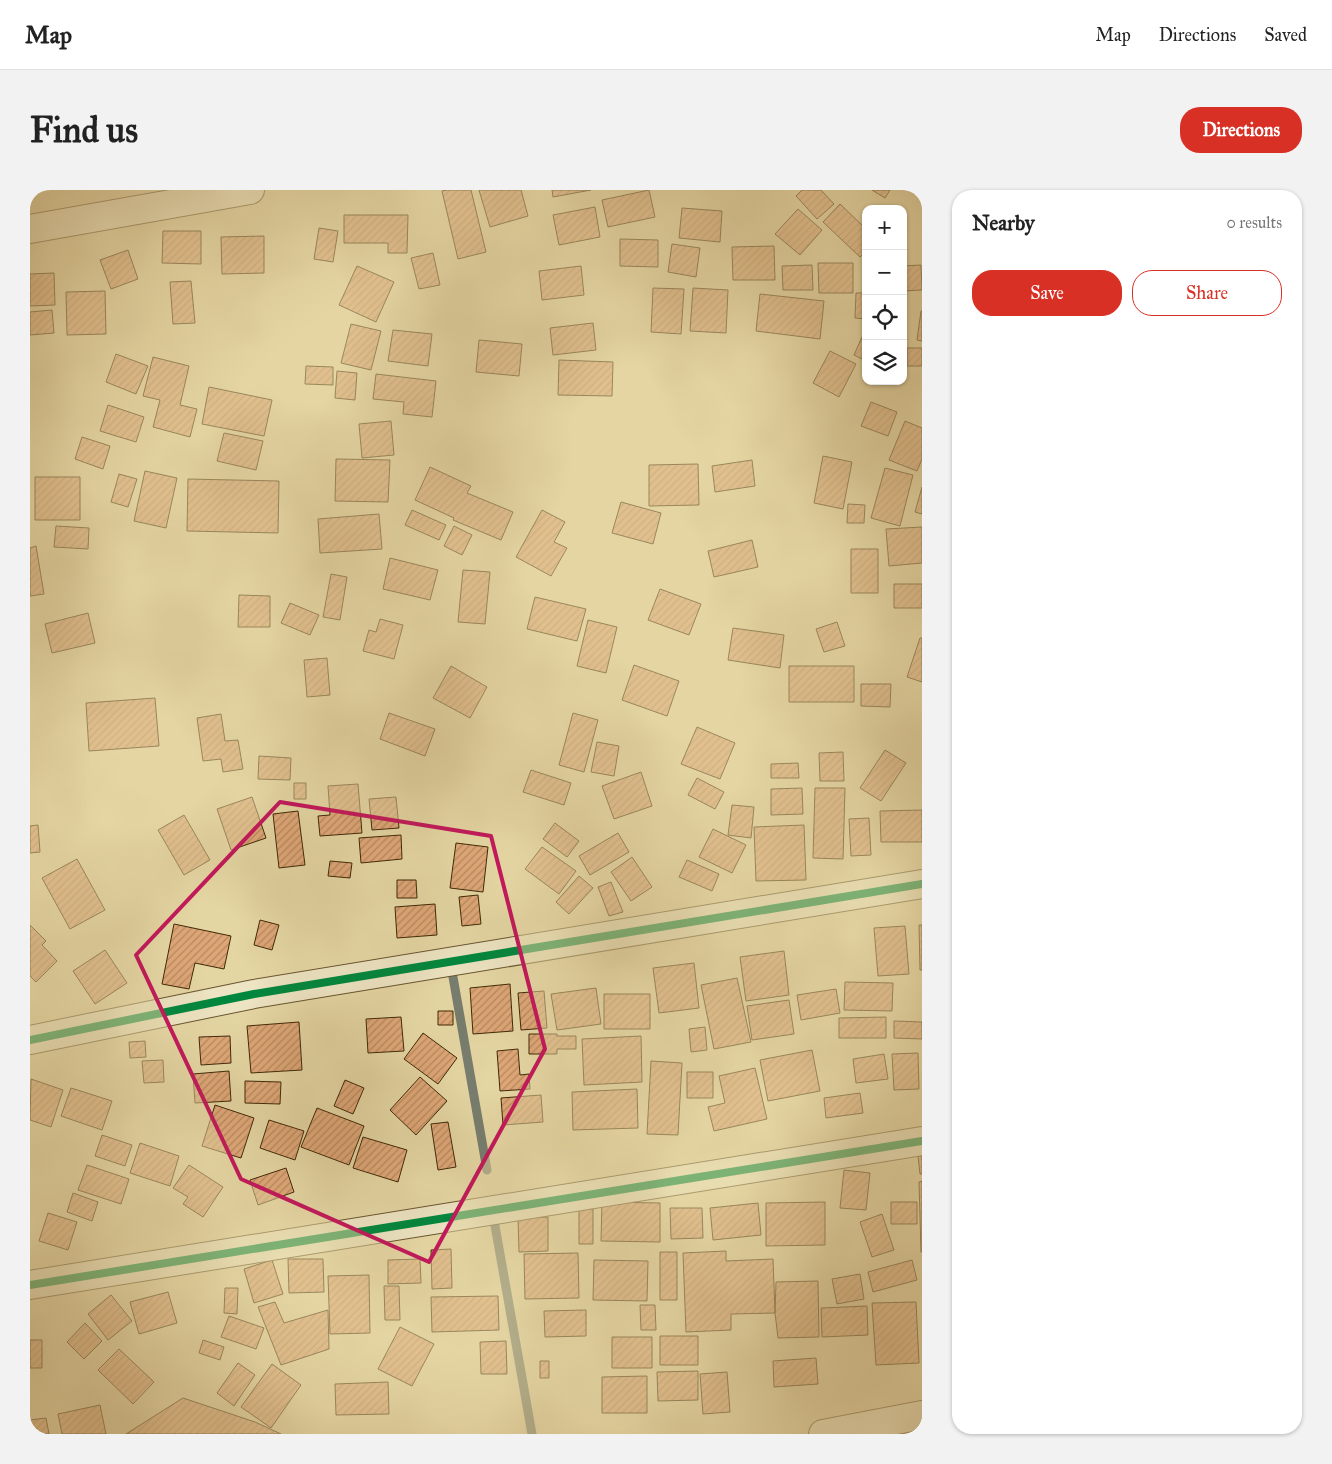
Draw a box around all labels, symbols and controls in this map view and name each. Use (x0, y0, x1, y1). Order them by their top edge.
text: Map (25, 20, 72, 50)
text: Map (1095, 24, 1131, 46)
text: Directions (1159, 24, 1236, 46)
text: Saved (1264, 24, 1307, 46)
button: Directions (1180, 107, 1302, 153)
text: Find us (30, 109, 138, 152)
map controls (862, 205, 907, 385)
button: + (862, 205, 907, 250)
text: Nearby (972, 210, 1035, 236)
text: 0 results (1227, 213, 1282, 232)
button: − (862, 250, 907, 295)
button: Save (972, 270, 1122, 316)
button: Share (1132, 270, 1282, 316)
button: locate (862, 295, 907, 340)
button: layers (862, 340, 907, 385)

